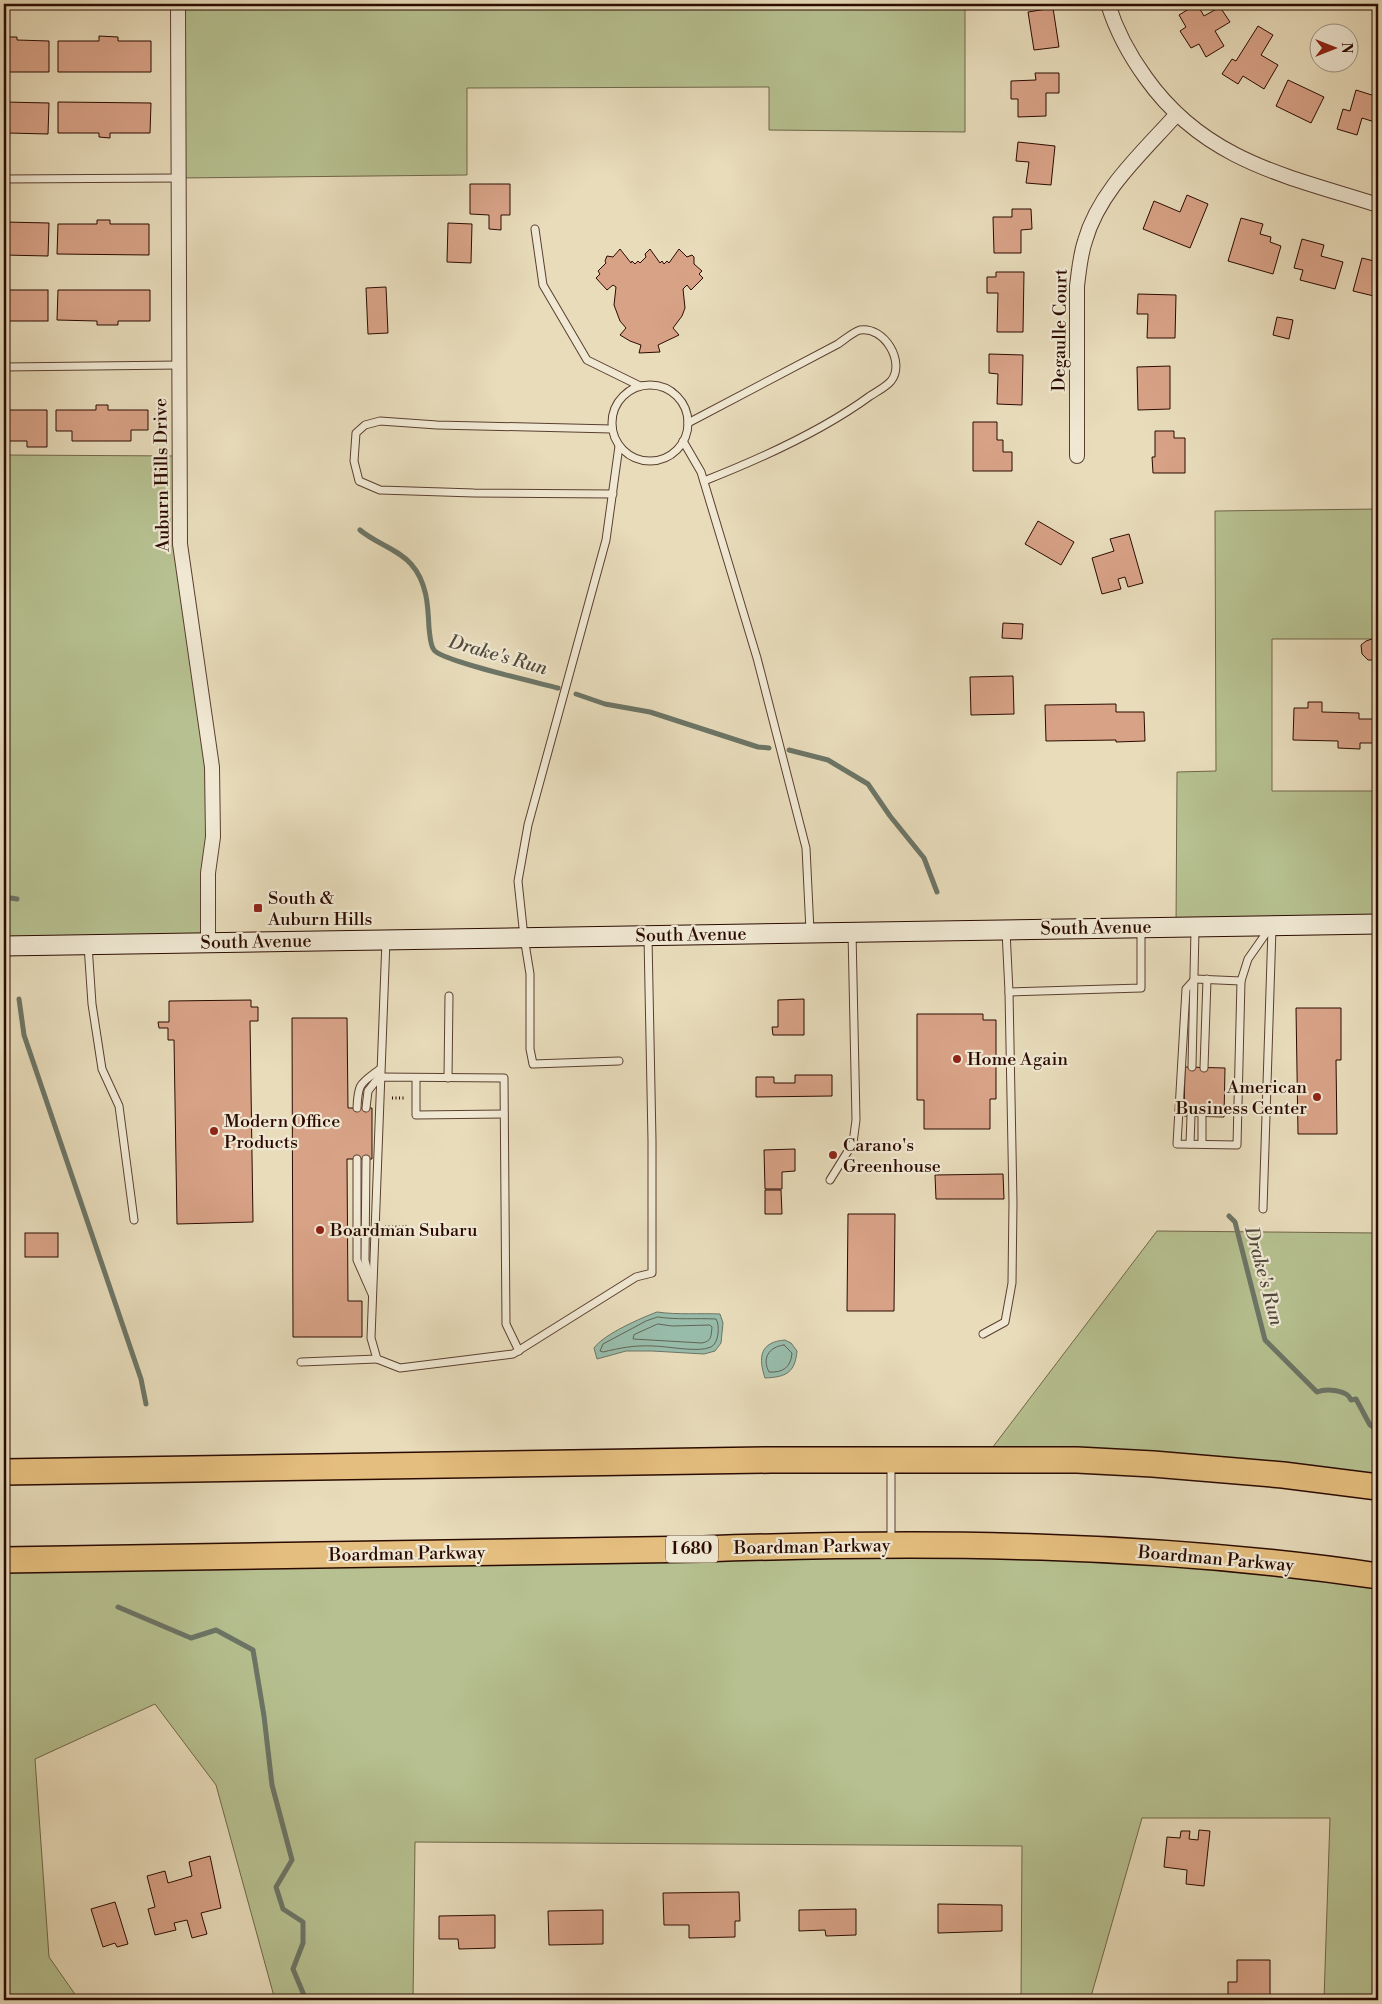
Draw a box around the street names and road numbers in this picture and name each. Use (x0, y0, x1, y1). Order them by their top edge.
street label: Degaulle Court (1047, 268, 1073, 392)
street label: Auburn Hills Drive (149, 398, 175, 553)
street label: South Avenue (1040, 916, 1152, 940)
street label: South Avenue (635, 923, 747, 947)
street label: South Avenue (200, 930, 312, 954)
street label: Boardman Parkway (732, 1534, 891, 1560)
road number: I 680 (666, 1536, 718, 1562)
street label: Boardman Parkway (327, 1541, 486, 1567)
street label: Boardman Parkway (1136, 1541, 1295, 1577)

